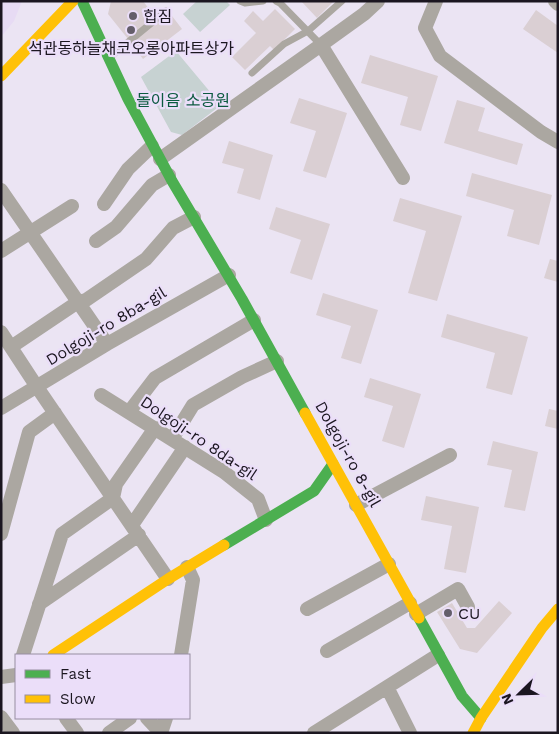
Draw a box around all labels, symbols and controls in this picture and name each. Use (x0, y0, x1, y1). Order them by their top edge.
place label: 힙짐 (143, 7, 172, 26)
marker: 힙짐 (127, 10, 139, 22)
marker: 석관동하늘채코오롱아파트상가 (125, 24, 137, 36)
place label: 석관동하늘채코오롱아파트상가 (28, 39, 234, 58)
park label: 돌이음 소공원 (136, 91, 230, 110)
street label: Dolgoji-ro 8ba-gil (43, 283, 170, 369)
street label: Dolgoji-ro 8da-gil (137, 392, 261, 484)
street label: Dolgoji-ro 8-gil (311, 398, 385, 510)
place label: CU (458, 604, 480, 623)
marker: CU (442, 607, 454, 619)
legend (15, 654, 190, 719)
text: Fast (60, 665, 92, 683)
north arrow (494, 669, 544, 719)
text: Slow (60, 690, 96, 708)
text: N (498, 691, 516, 707)

